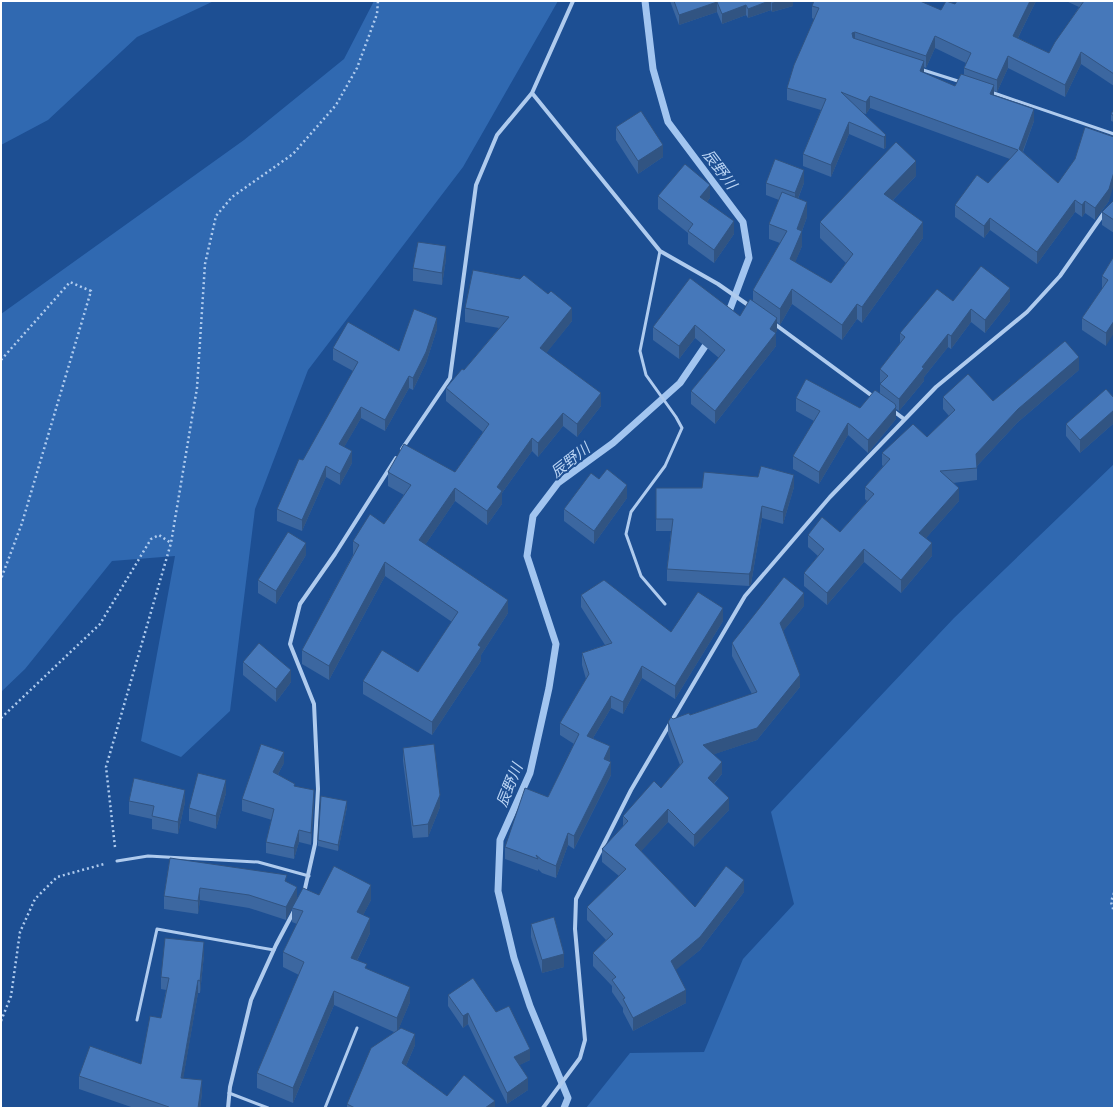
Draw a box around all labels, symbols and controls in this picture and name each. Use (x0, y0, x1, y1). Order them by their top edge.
water label: 辰野川 (700, 146, 742, 194)
water label: 辰野川 (547, 438, 595, 481)
water label: 辰野川 (493, 759, 526, 809)

